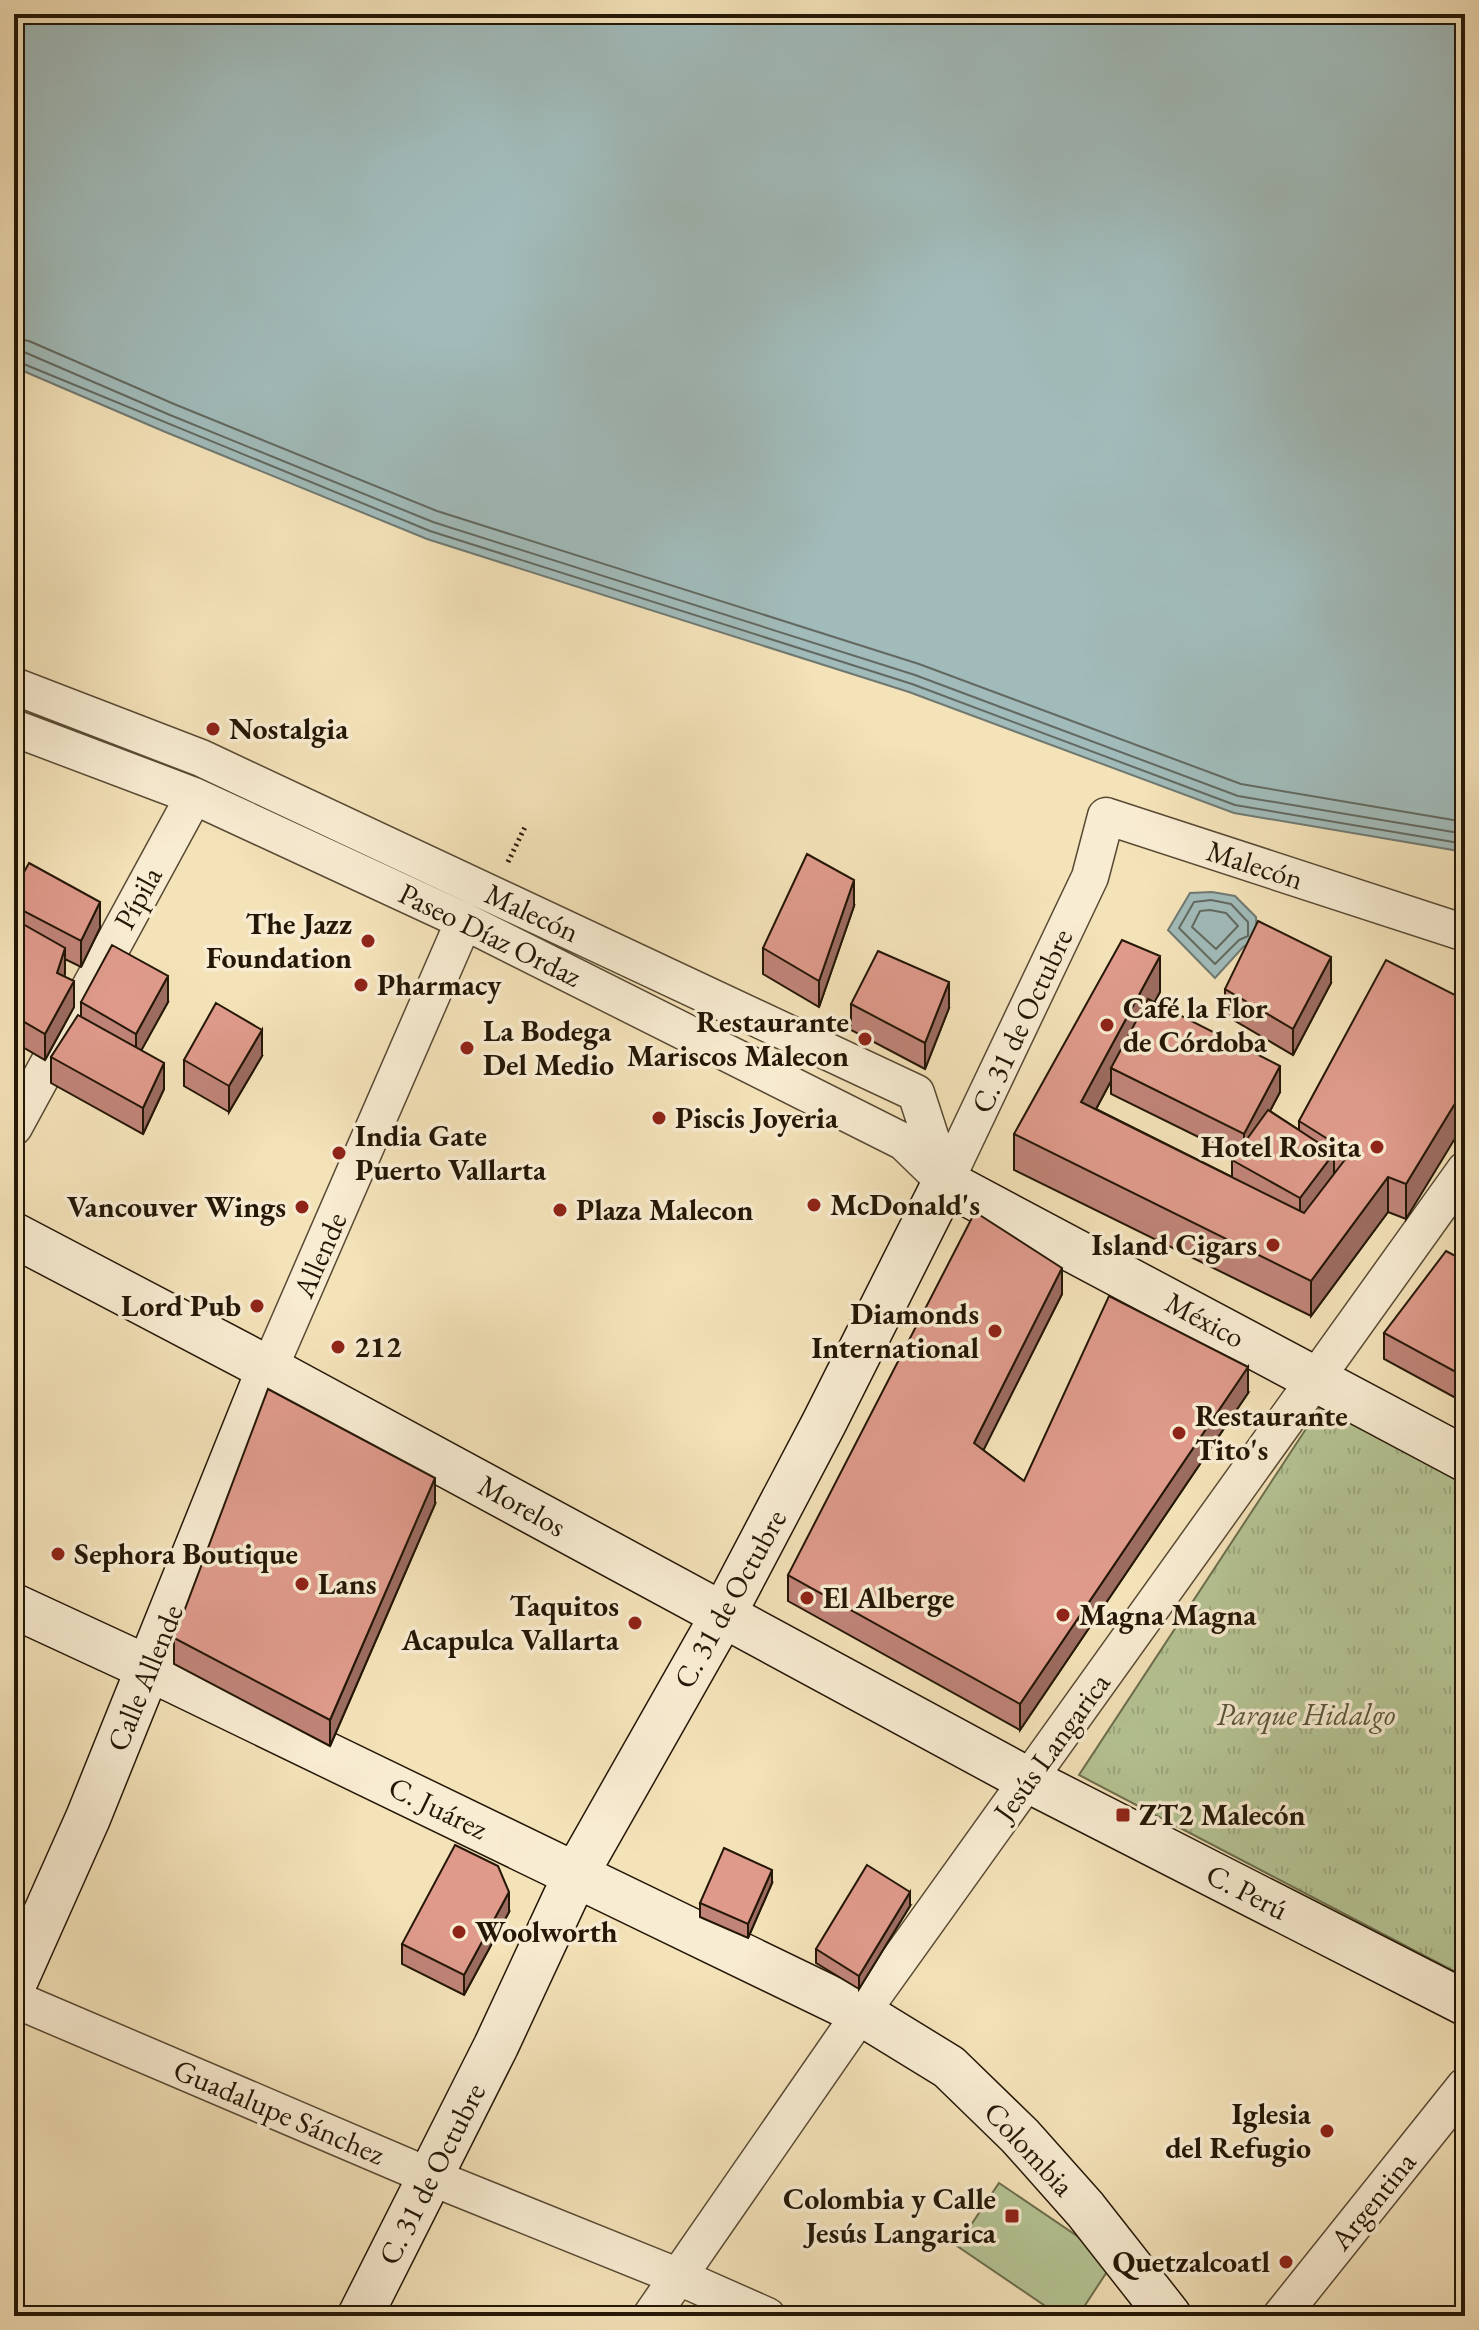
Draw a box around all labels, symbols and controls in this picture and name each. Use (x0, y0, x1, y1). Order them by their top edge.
place label: Nostalgia (229, 709, 349, 748)
marker: Nostalgia (204, 720, 222, 738)
street label: Malecón (1202, 831, 1309, 898)
street label: Pípila (105, 859, 171, 936)
street label: Paseo Díaz Ordaz (393, 874, 589, 996)
street label: Malecón (479, 874, 586, 951)
place label: The Jazz Foundation (206, 904, 352, 977)
street label: C. 31 de Octubre (962, 922, 1081, 1119)
marker: The Jazz Foundation (359, 932, 377, 950)
place label: Pharmacy (377, 965, 502, 1004)
marker: Pharmacy (352, 976, 370, 994)
place label: Café la Flor de Córdoba (1123, 988, 1268, 1061)
place label: Restaurante Mariscos Malecon (627, 1002, 849, 1075)
place label: La Bodega Del Medio (483, 1011, 614, 1084)
marker: Café la Flor de Córdoba (1098, 1016, 1116, 1034)
marker: Restaurante Mariscos Malecon (856, 1030, 874, 1048)
marker: La Bodega Del Medio (458, 1039, 476, 1057)
place label: Piscis Joyeria (675, 1098, 839, 1137)
marker: Piscis Joyeria (650, 1109, 668, 1127)
place label: India Gate Puerto Vallarta (355, 1116, 547, 1189)
place label: Hotel Rosita (1201, 1127, 1362, 1166)
marker: Hotel Rosita (1368, 1138, 1386, 1156)
marker: India Gate Puerto Vallarta (330, 1144, 348, 1162)
place label: McDonald's (830, 1185, 980, 1224)
place label: Vancouver Wings (67, 1187, 286, 1226)
place label: Plaza Malecon (576, 1190, 754, 1229)
marker: McDonald's (805, 1196, 823, 1214)
marker: Vancouver Wings (293, 1198, 311, 1216)
marker: Plaza Malecon (551, 1201, 569, 1219)
street label: Allende (283, 1206, 356, 1305)
place label: Island Cigars (1091, 1225, 1257, 1264)
marker: Island Cigars (1264, 1236, 1282, 1254)
street label: México (1159, 1283, 1252, 1357)
place label: Lord Pub (121, 1286, 241, 1325)
place label: Diamonds International (811, 1294, 979, 1367)
marker: Lord Pub (248, 1297, 266, 1315)
marker: Diamonds International (986, 1322, 1004, 1340)
place label: 212 (354, 1327, 402, 1366)
marker: 212 (329, 1338, 347, 1356)
place label: Restaurante Tito's (1195, 1396, 1348, 1469)
marker: Restaurante Tito's (1170, 1424, 1188, 1442)
street label: Morelos (471, 1466, 573, 1546)
street label: C. 31 de Octubre (664, 1502, 795, 1695)
place label: Sephora Boutique (74, 1534, 298, 1573)
marker: Sephora Boutique (49, 1545, 67, 1563)
place label: Lans (318, 1564, 377, 1603)
marker: Lans (293, 1575, 311, 1593)
place label: El Alberge (823, 1578, 955, 1617)
place label: Taquitos Acapulca Vallarta (401, 1586, 620, 1659)
marker: El Alberge (798, 1589, 816, 1607)
place label: Magna Magna (1079, 1595, 1257, 1634)
street label: Calle Allende (97, 1599, 192, 1757)
marker: Magna Magna (1054, 1606, 1072, 1624)
marker: Taquitos Acapulca Vallarta (626, 1614, 644, 1632)
street label: Jesús Langarica (983, 1665, 1119, 1831)
park label: Parque Hidalgo (1216, 1695, 1396, 1735)
street label: C. Juárez (382, 1767, 495, 1848)
place label: ZT2 Malecón (1139, 1795, 1306, 1834)
marker: ZT2 Malecón (1114, 1806, 1132, 1824)
street label: C. Perú (1200, 1854, 1295, 1929)
place label: Woolworth (475, 1912, 618, 1951)
marker: Woolworth (450, 1923, 468, 1941)
street label: Guadalupe Sánchez (168, 2050, 391, 2174)
street label: C. 31 de Octubre (369, 2076, 494, 2271)
street label: Colombia (976, 2093, 1083, 2204)
place label: Iglesia del Refugio (1165, 2094, 1312, 2167)
marker: Iglesia del Refugio (1318, 2122, 1336, 2140)
street label: Argentina (1320, 2143, 1424, 2259)
place label: Colombia y Calle Jesús Langarica (783, 2179, 997, 2252)
marker: Colombia y Calle Jesús Langarica (1003, 2207, 1021, 2225)
place label: Quetzalcoatl (1112, 2242, 1270, 2281)
marker: Quetzalcoatl (1277, 2253, 1295, 2271)

